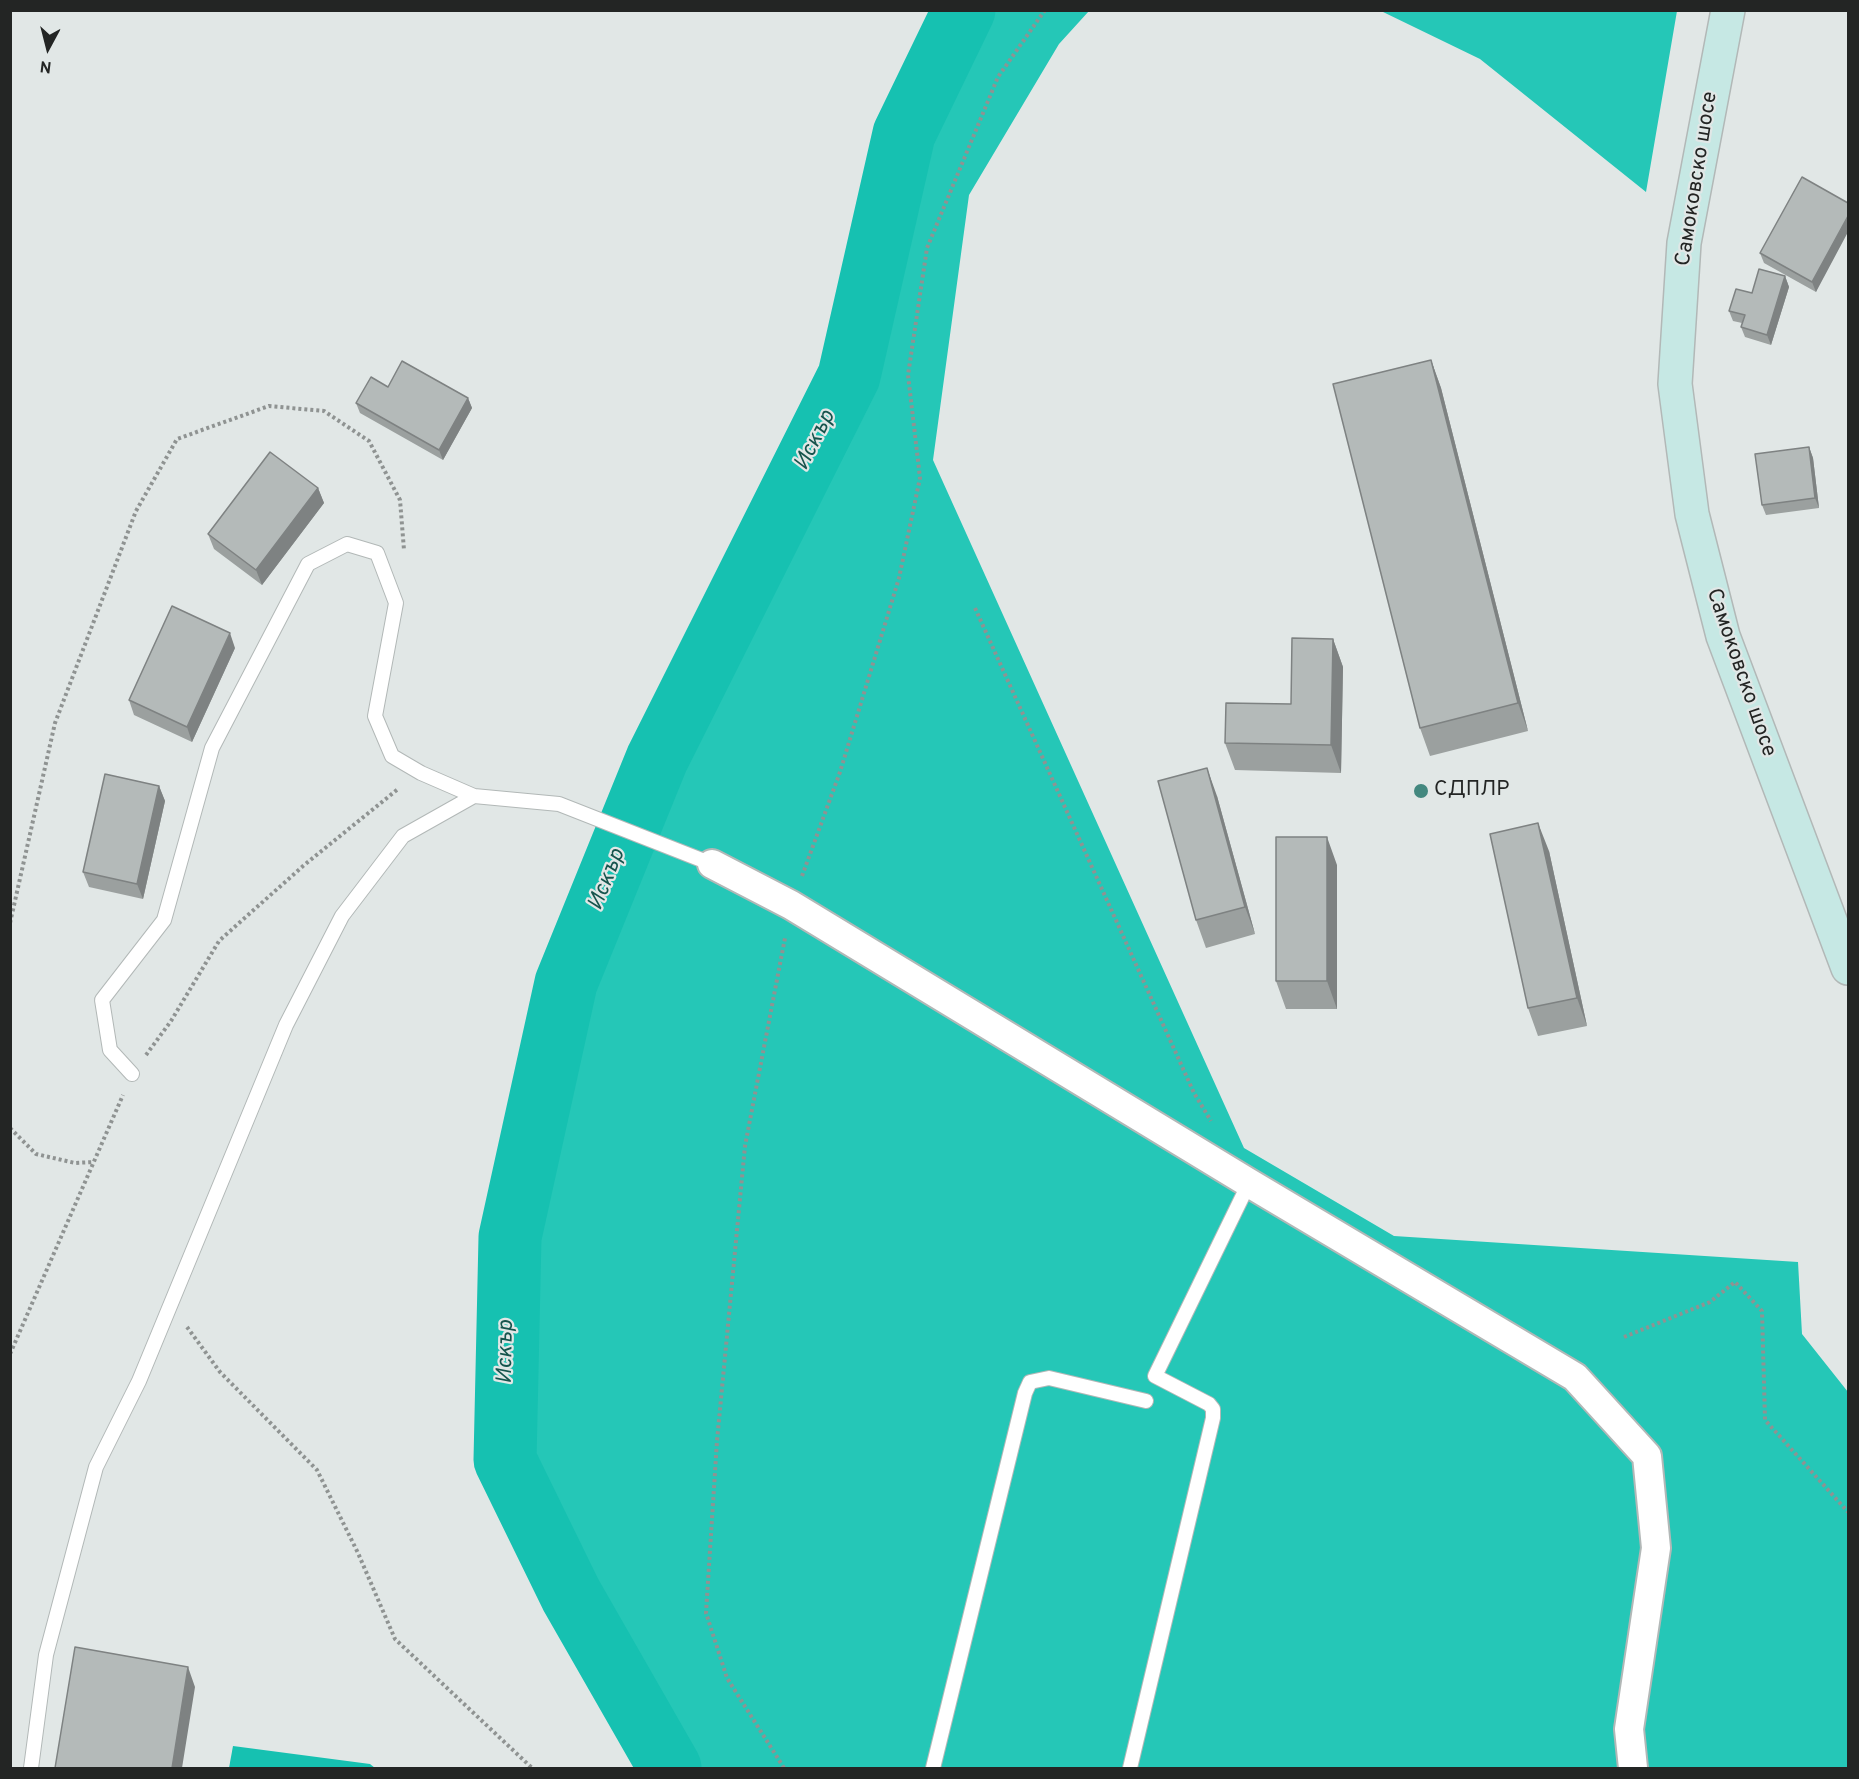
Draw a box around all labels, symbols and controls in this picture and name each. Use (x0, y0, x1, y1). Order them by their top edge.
north arrow (18, 18, 78, 78)
text: N (39, 55, 53, 76)
street label: Самоковско шосе (1672, 90, 1724, 268)
water label: Искър (790, 407, 842, 475)
street label: Самоковско шосе (1699, 586, 1781, 760)
place label: СДПЛР (1434, 778, 1510, 804)
marker: СДПЛР (1412, 782, 1430, 800)
water label: Искър (584, 846, 632, 914)
water label: Искър (493, 1320, 521, 1384)

